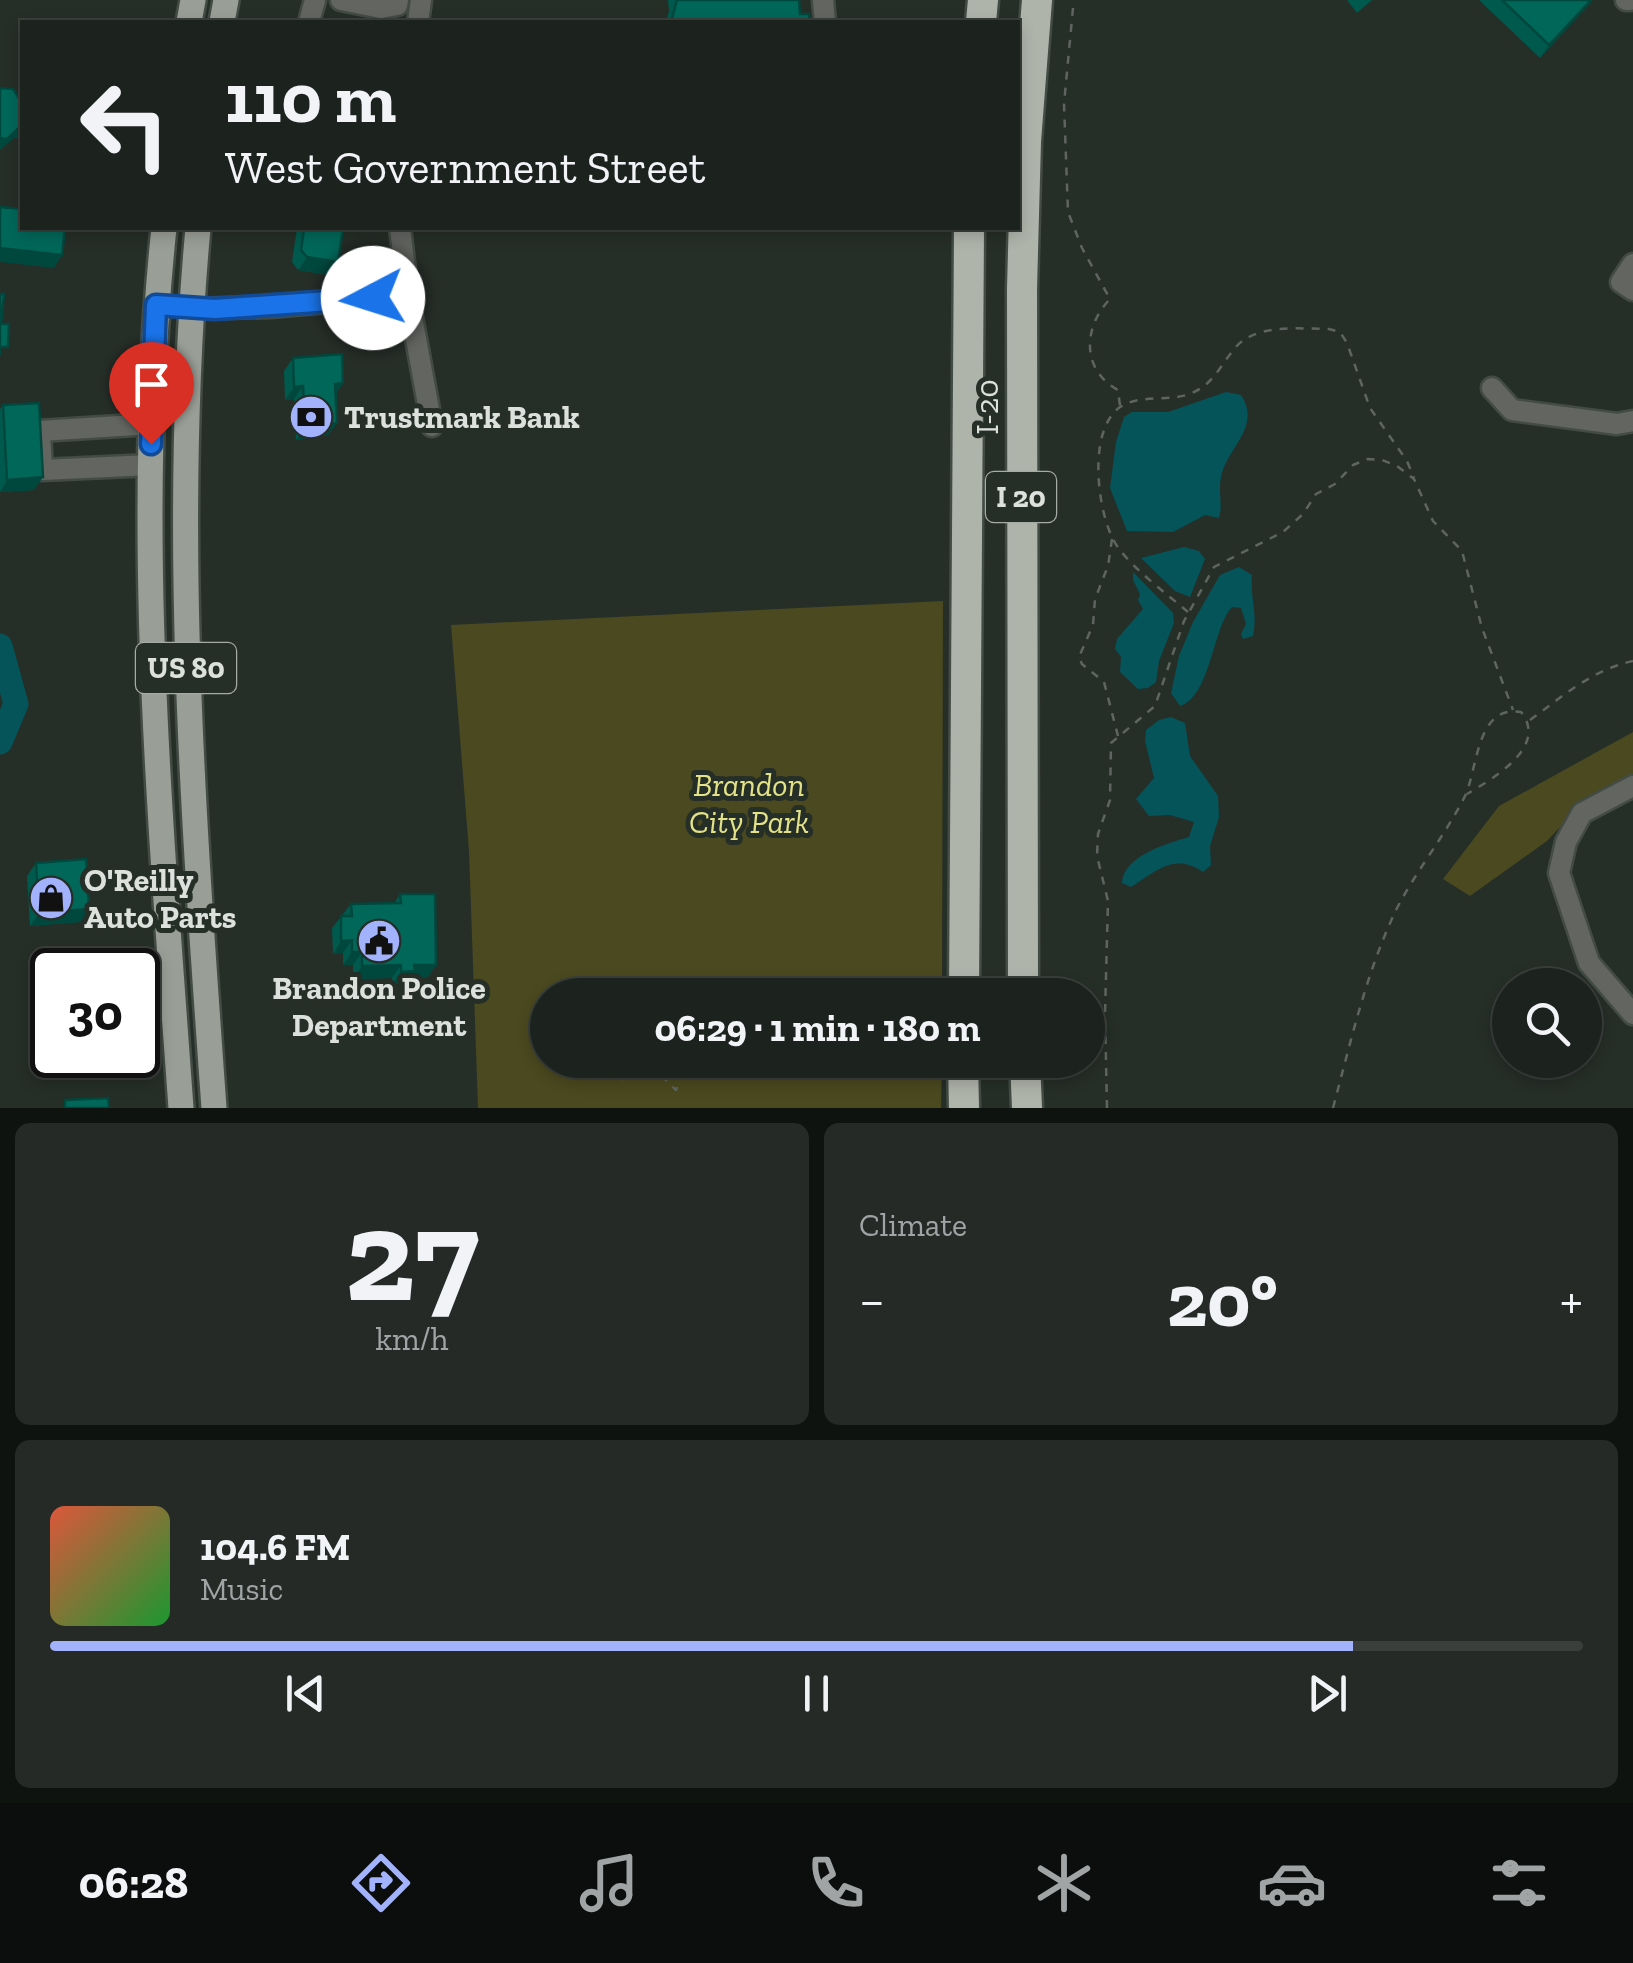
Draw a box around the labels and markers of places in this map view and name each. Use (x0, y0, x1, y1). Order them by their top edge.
pin (109, 342, 194, 445)
bank icon: Trustmark Bank (288, 394, 334, 440)
place label: Trustmark Bank (344, 398, 580, 436)
place label: O'Reilly Auto Parts (84, 861, 236, 936)
shop icon: O'Reilly Auto Parts (28, 875, 74, 921)
public building icon: Brandon Police Department (356, 918, 402, 964)
place label: Brandon Police Department (272, 969, 486, 1044)

